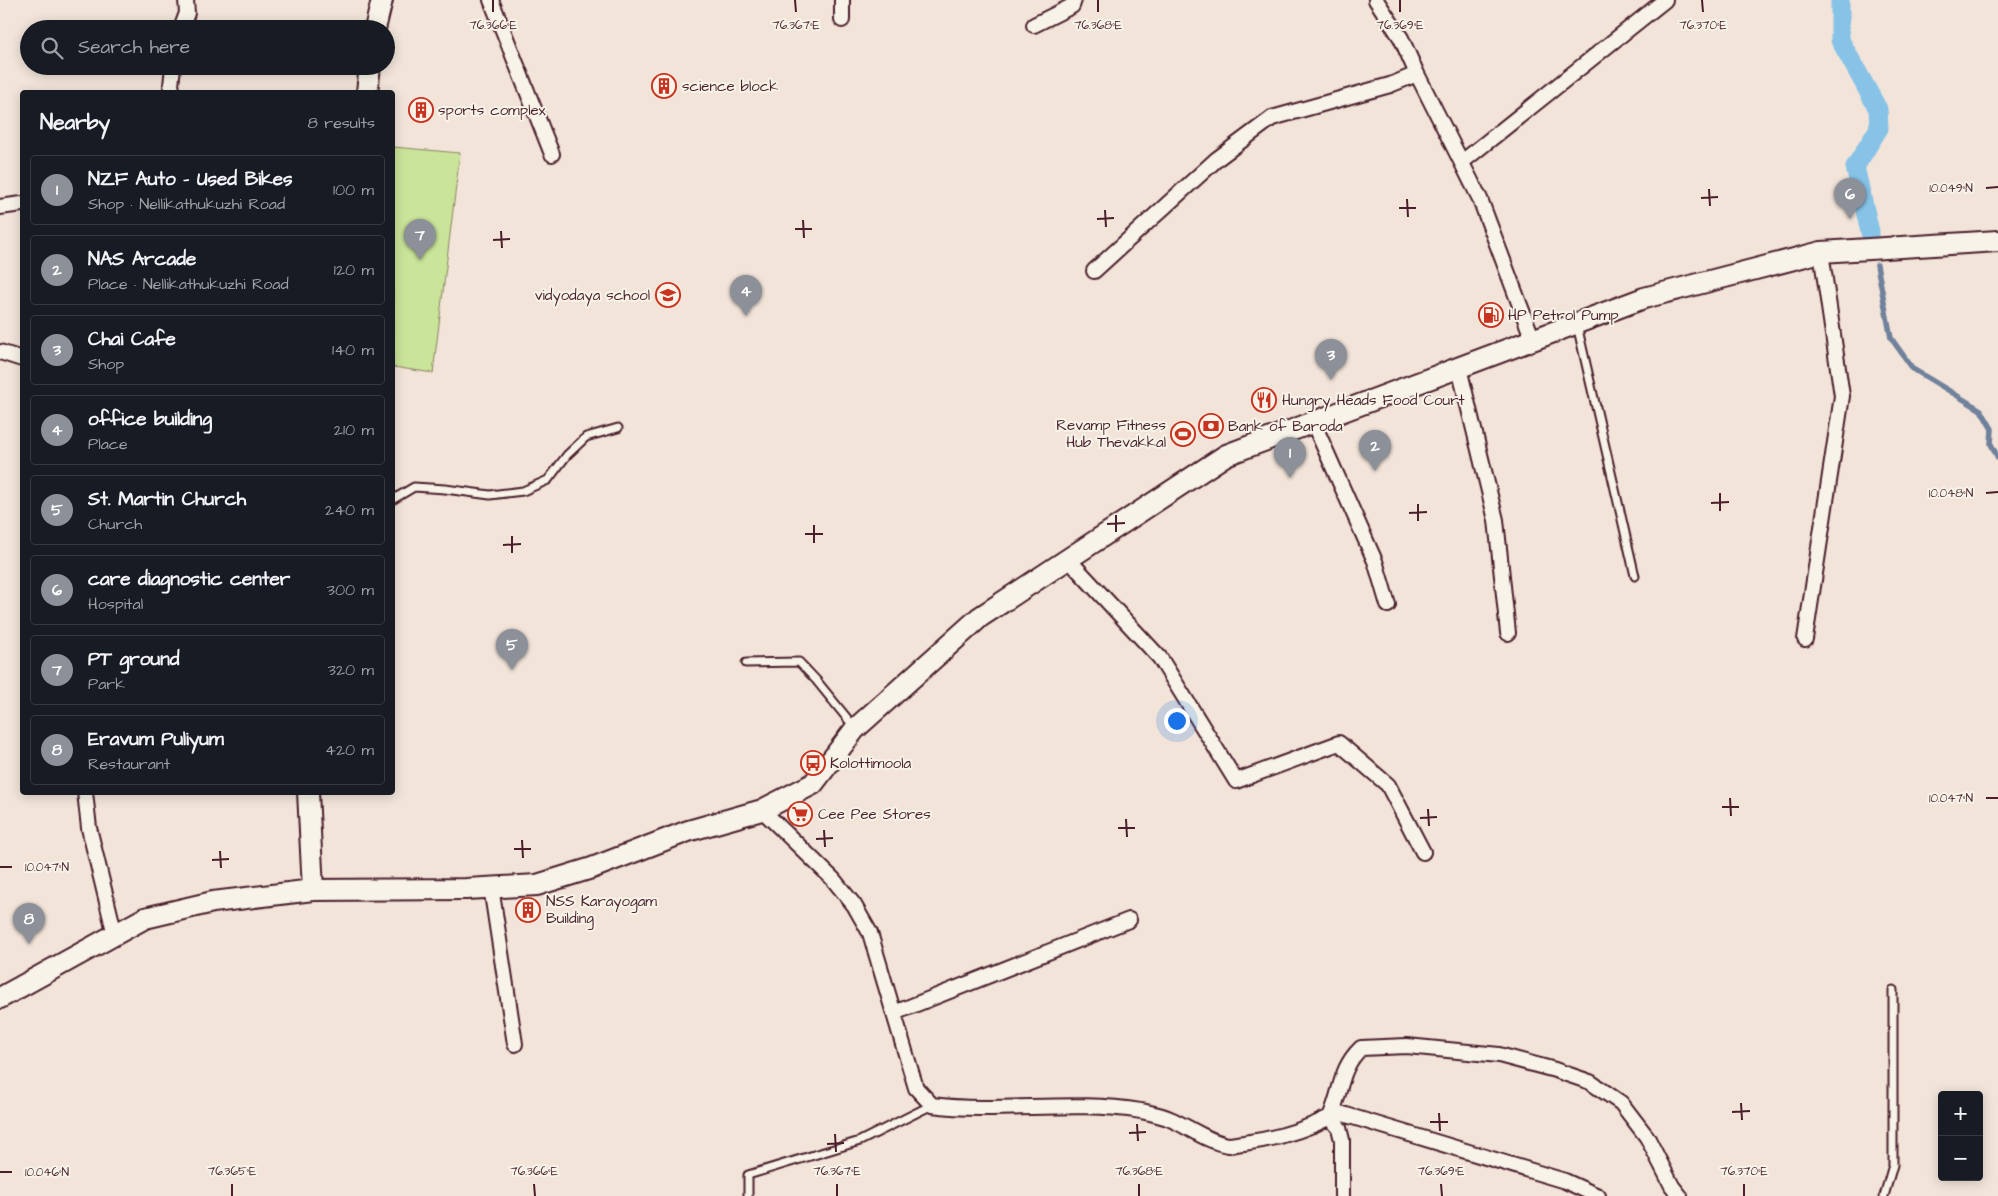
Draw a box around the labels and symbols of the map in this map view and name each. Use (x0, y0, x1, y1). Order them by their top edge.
text: 76.366°E (469, 17, 517, 34)
text: 76.367°E (772, 17, 820, 34)
text: 76.368°E (1074, 17, 1122, 34)
text: 76.369°E (1377, 17, 1423, 34)
text: 76.370°E (1679, 17, 1727, 34)
building icon: science block (651, 73, 677, 99)
place label: science block (682, 76, 778, 97)
building icon: sports complex (408, 97, 434, 123)
place label: sports complex (438, 100, 547, 121)
pin: 6 (1834, 178, 1866, 219)
text: 10.049°N (1929, 180, 1973, 197)
pin: 7 (404, 219, 436, 260)
pin: 4 (730, 275, 762, 316)
school or university icon: vidyodaya school (655, 282, 681, 308)
place label: vidyodaya school (535, 285, 650, 307)
fuel station icon: HP Petrol Pump (1478, 302, 1504, 328)
place label: HP Petrol Pump (1508, 305, 1619, 326)
pin: 3 (1315, 339, 1347, 380)
restaurant icon: Hungry Heads Food Court (1251, 387, 1277, 413)
place label: Hungry Heads Food Court (1282, 390, 1464, 412)
bank icon: Bank of Baroda (1198, 413, 1224, 439)
place label: Revamp Fitness Hub Thevakkal (1056, 415, 1166, 453)
place label: Bank of Baroda (1228, 416, 1343, 437)
sports icon: Revamp Fitness Hub Thevakkal (1170, 421, 1196, 447)
pin: 2 (1359, 430, 1391, 471)
pin: 1 (1274, 437, 1306, 478)
text: 10.048°N (1929, 485, 1974, 502)
pin: 5 (496, 629, 528, 670)
your location (1164, 708, 1190, 734)
bus stop icon: Kolottimoola (800, 750, 826, 776)
place label: Kolottimoola (830, 753, 912, 774)
text: 10.047°N (1929, 790, 1974, 807)
supermarket icon: Cee Pee Stores (787, 801, 813, 827)
place label: Cee Pee Stores (818, 804, 931, 825)
text: 10.047°N (25, 859, 70, 876)
place label: NSS Karayogam Building (546, 891, 657, 930)
building icon: NSS Karayogam Building (515, 897, 541, 923)
pin: 8 (13, 903, 45, 944)
text: 76.365°E (208, 1163, 256, 1180)
text: 76.366°E (510, 1163, 558, 1180)
text: 76.367°E (813, 1163, 861, 1180)
text: 76.368°E (1115, 1163, 1163, 1180)
text: 76.369°E (1418, 1163, 1464, 1180)
text: 76.370°E (1720, 1163, 1768, 1180)
text: 10.046°N (25, 1164, 70, 1181)

